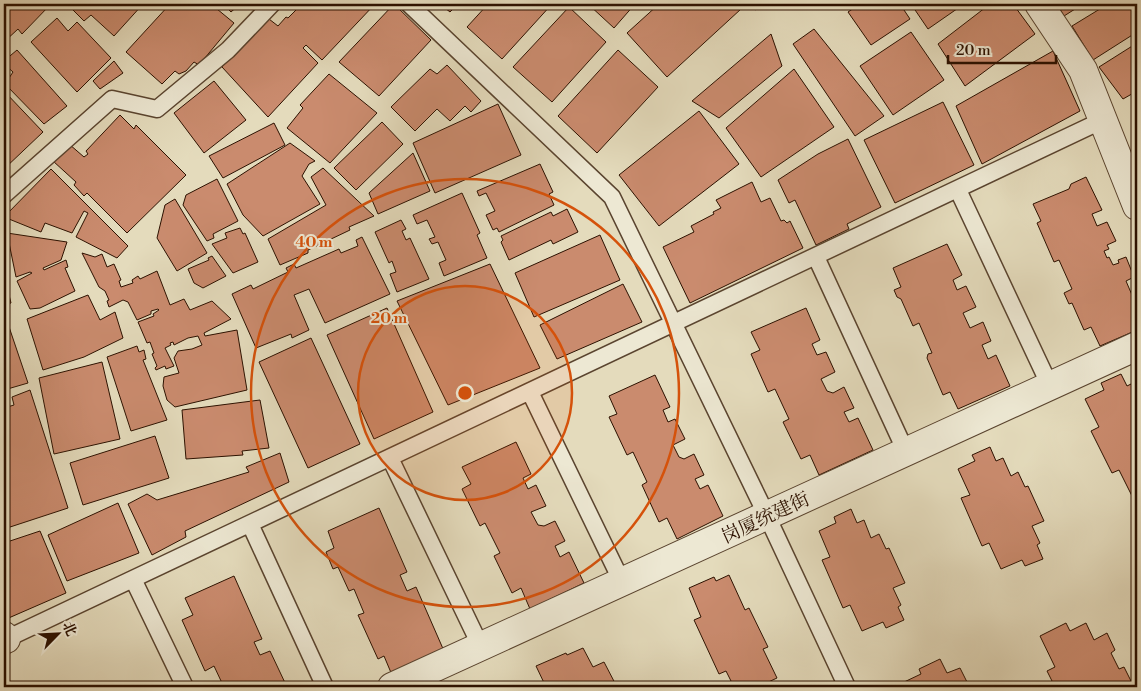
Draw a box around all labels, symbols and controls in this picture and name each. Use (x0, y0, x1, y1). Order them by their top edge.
scale bar (948, 32, 1056, 64)
text: 20 m (956, 41, 991, 60)
text: 40 m (295, 233, 333, 252)
text: 20 m (371, 309, 408, 328)
centre of rings (456, 384, 474, 402)
street label: 岗厦统建街 (717, 487, 814, 549)
north arrow (32, 608, 82, 658)
text: 北 (58, 619, 80, 639)

